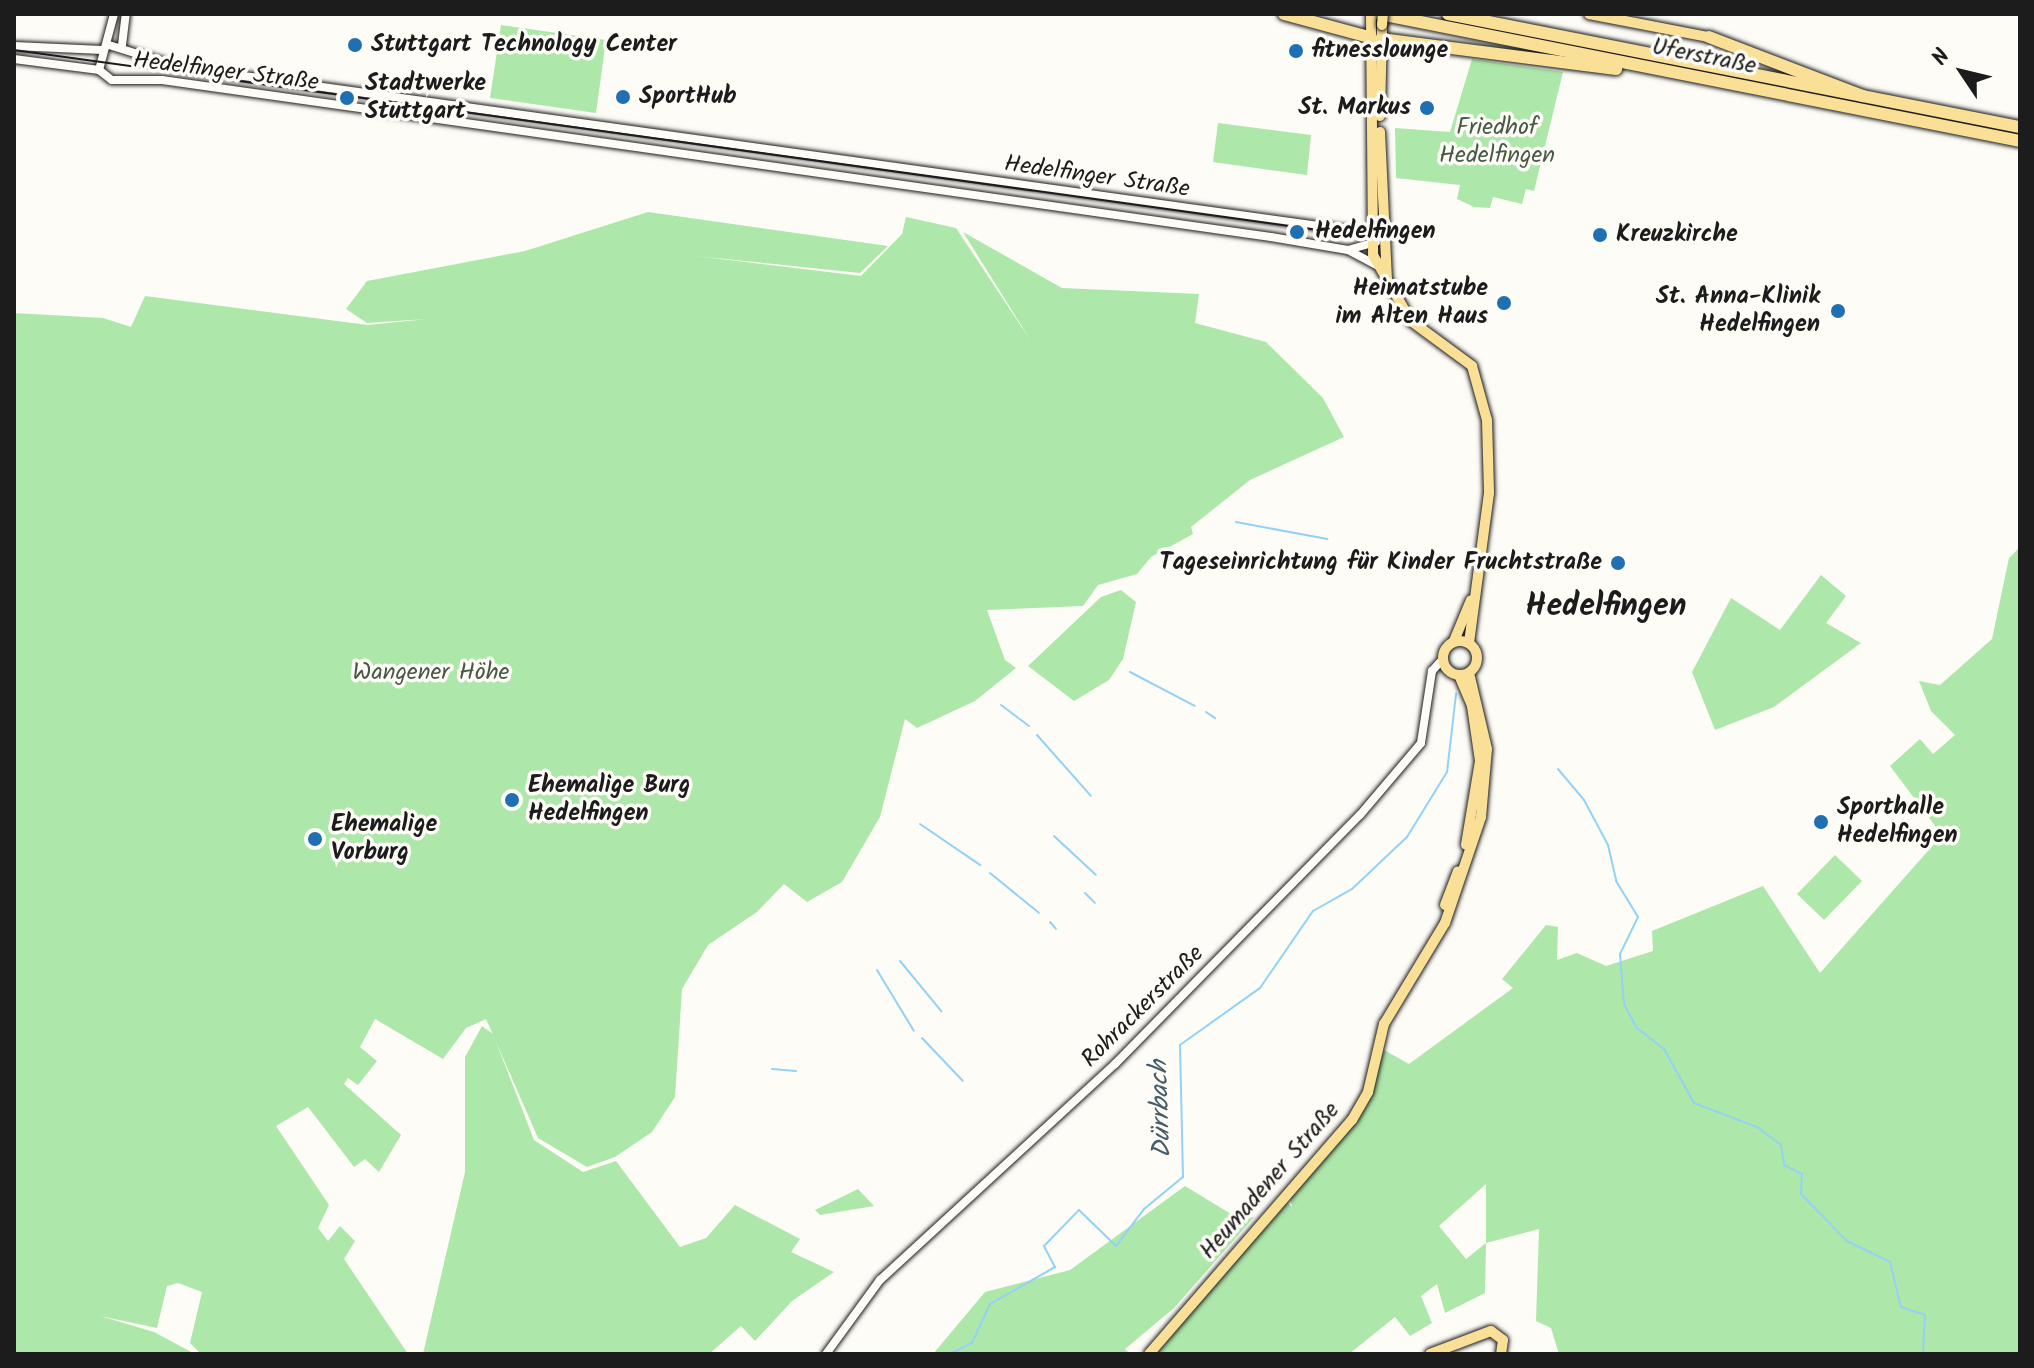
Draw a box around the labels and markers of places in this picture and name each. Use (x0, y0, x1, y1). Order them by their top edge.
place label: Stuttgart Technology Center (371, 31, 677, 59)
marker: Stuttgart Technology Center (346, 36, 364, 54)
place label: fitnesslounge (1312, 37, 1448, 65)
marker: fitnesslounge (1287, 42, 1305, 60)
place label: Stadtwerke Stuttgart (365, 70, 486, 126)
place label: SportHub (639, 83, 737, 111)
marker: Stadtwerke Stuttgart (336, 87, 358, 109)
marker: SportHub (614, 88, 632, 106)
place label: St. Markus (1298, 94, 1411, 122)
marker: St. Markus (1418, 99, 1436, 117)
place label: Hedelfingen (1315, 218, 1436, 246)
marker: Hedelfingen (1286, 221, 1308, 243)
place label: Kreuzkirche (1616, 221, 1738, 249)
marker: Kreuzkirche (1591, 226, 1609, 244)
place label: Heimatstube im Alten Haus (1336, 275, 1488, 331)
place label: St. Anna-Klinik Hedelfingen (1656, 283, 1820, 339)
marker: Heimatstube im Alten Haus (1495, 294, 1513, 312)
marker: St. Anna-Klinik Hedelfingen (1827, 300, 1849, 322)
place label: Tageseinrichtung für Kinder Fruchtstraße (1159, 549, 1602, 577)
marker: Tageseinrichtung für Kinder Fruchtstraße (1609, 554, 1627, 572)
place label: Ehemalige Burg Hedelfingen (528, 772, 690, 828)
marker: Ehemalige Burg Hedelfingen (503, 791, 521, 809)
place label: Sporthalle Hedelfingen (1837, 794, 1958, 850)
place label: Ehemalige Vorburg (331, 811, 437, 867)
marker: Sporthalle Hedelfingen (1812, 813, 1830, 831)
marker: Ehemalige Vorburg (306, 830, 324, 848)

